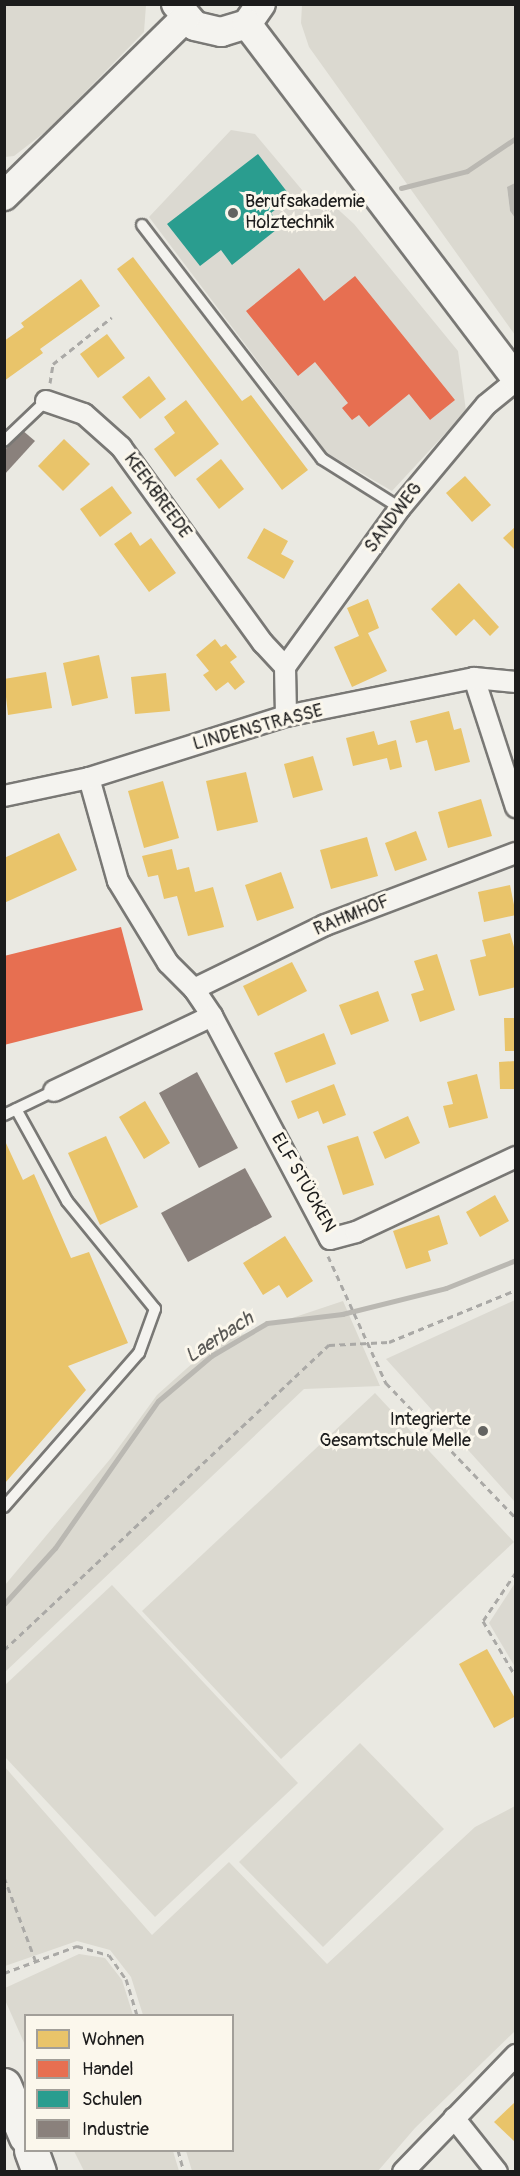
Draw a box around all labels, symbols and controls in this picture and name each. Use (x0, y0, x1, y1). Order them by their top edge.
place label: Berufsakademie Holztechnik (245, 192, 365, 234)
marker: Berufsakademie Holztechnik (226, 206, 240, 220)
street label: KEEKBREEDE (119, 449, 195, 543)
street label: SANDWEG (361, 479, 427, 557)
street label: LINDENSTRASSE (191, 700, 325, 756)
street label: RAHMHOF (311, 891, 393, 941)
street label: ELF STÜCKEN (266, 1130, 340, 1236)
water label: Laerbach (180, 1306, 258, 1368)
place label: Integrierte Gesamtschule Melle (320, 1410, 471, 1452)
marker: Integrierte Gesamtschule Melle (476, 1424, 490, 1438)
legend (24, 2014, 234, 2152)
text: Wohnen (82, 2028, 144, 2051)
text: Handel (82, 2058, 134, 2081)
text: Schulen (82, 2088, 142, 2111)
text: Industrie (82, 2118, 149, 2141)

